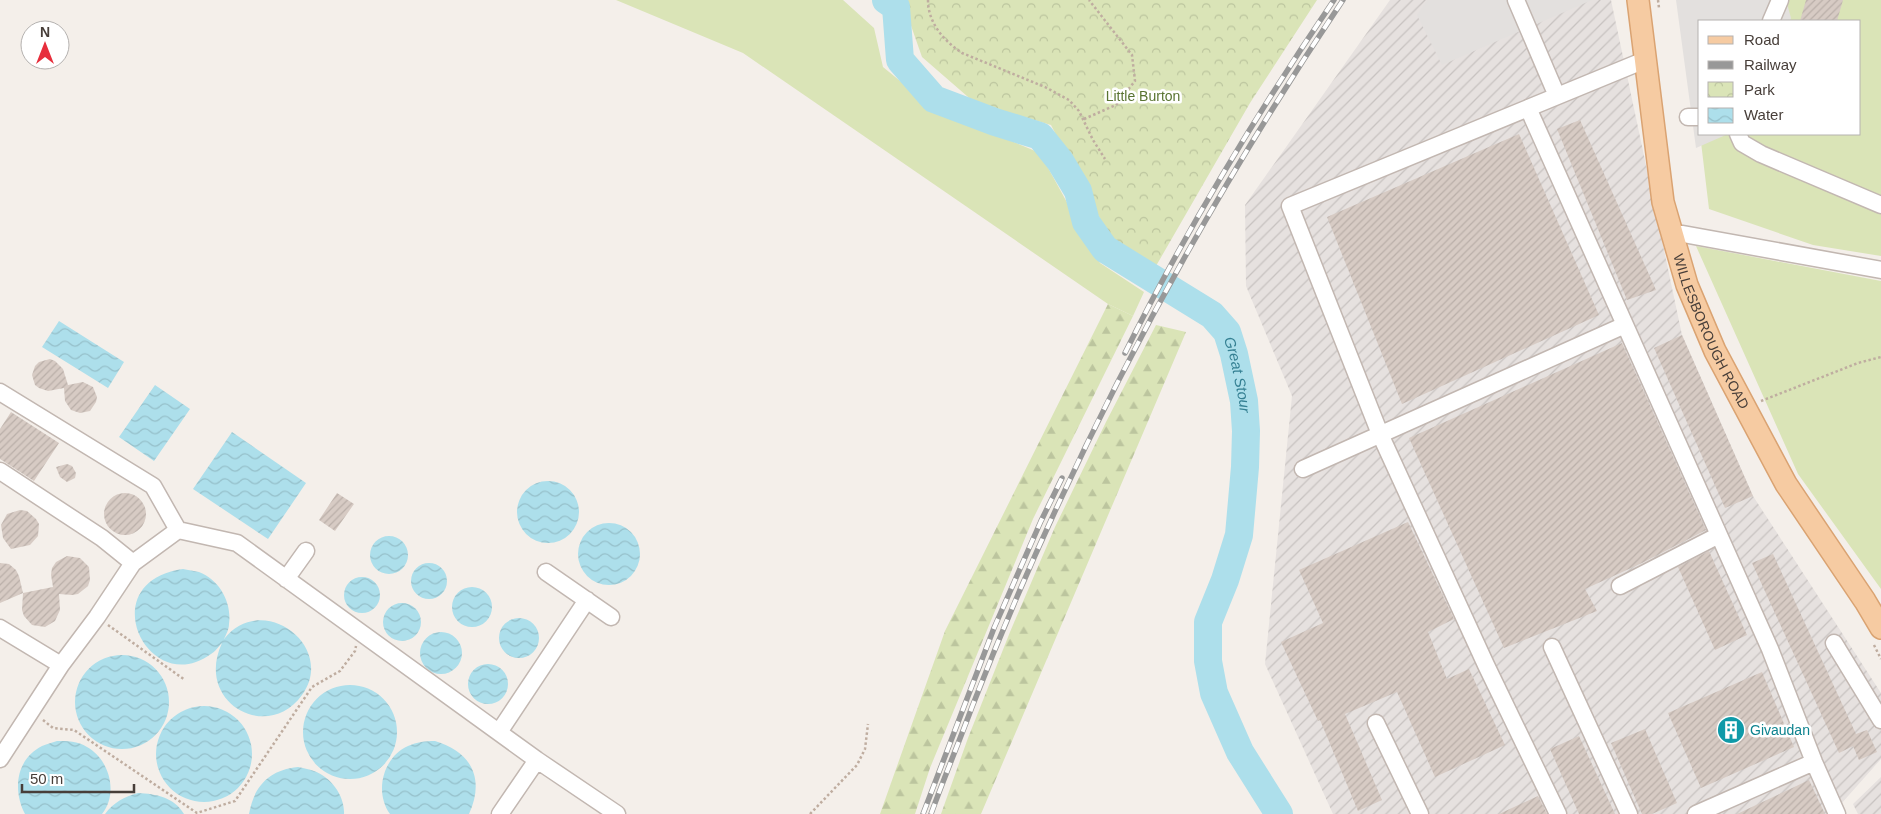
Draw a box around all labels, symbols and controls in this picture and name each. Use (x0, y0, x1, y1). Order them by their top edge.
north arrow (20, 20, 70, 70)
legend (1698, 20, 1861, 135)
text: N (40, 24, 50, 40)
text: Road (1744, 31, 1780, 48)
text: Railway (1744, 56, 1797, 73)
text: Park (1744, 81, 1775, 98)
park label: Little Burton (1106, 88, 1180, 104)
text: Water (1744, 106, 1783, 123)
street label: WILLESBOROUGH ROAD (1670, 252, 1752, 412)
water label: Great Stour (1221, 334, 1254, 414)
building icon: Givaudan (1716, 715, 1746, 745)
place label: Givaudan (1750, 722, 1810, 738)
scale bar (22, 762, 135, 794)
text: 50 m (30, 770, 63, 787)

